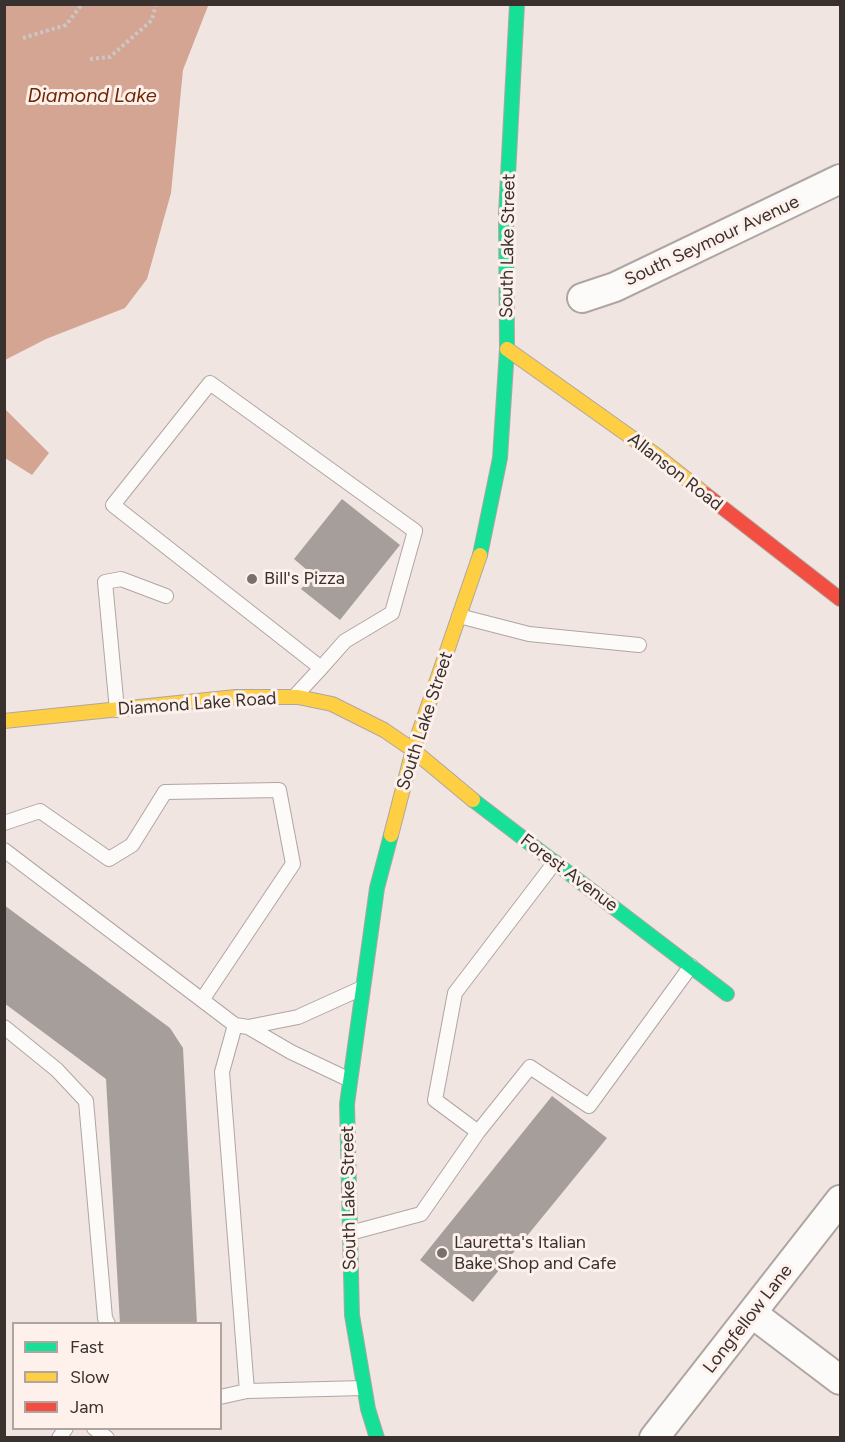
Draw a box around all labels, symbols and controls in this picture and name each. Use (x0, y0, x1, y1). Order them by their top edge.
water label: Diamond Lake (27, 84, 157, 108)
street label: South Lake Street (496, 174, 520, 318)
street label: South Seymour Avenue (621, 191, 803, 291)
street label: Allanson Road (623, 428, 727, 516)
place label: Bill's Pizza (264, 568, 345, 590)
marker: Bill's Pizza (245, 572, 259, 586)
street label: South Lake Street (392, 649, 458, 793)
street label: Diamond Lake Road (117, 688, 277, 720)
street label: Forest Avenue (516, 829, 622, 917)
street label: South Lake Street (337, 1126, 361, 1270)
place label: Lauretta's Italian Bake Shop and Cafe (454, 1232, 616, 1274)
marker: Lauretta's Italian Bake Shop and Cafe (435, 1246, 449, 1260)
street label: Longfellow Lane (699, 1260, 797, 1378)
legend (12, 1322, 222, 1430)
text: Fast (70, 1336, 104, 1358)
text: Slow (70, 1366, 109, 1388)
text: Jam (70, 1396, 104, 1418)

